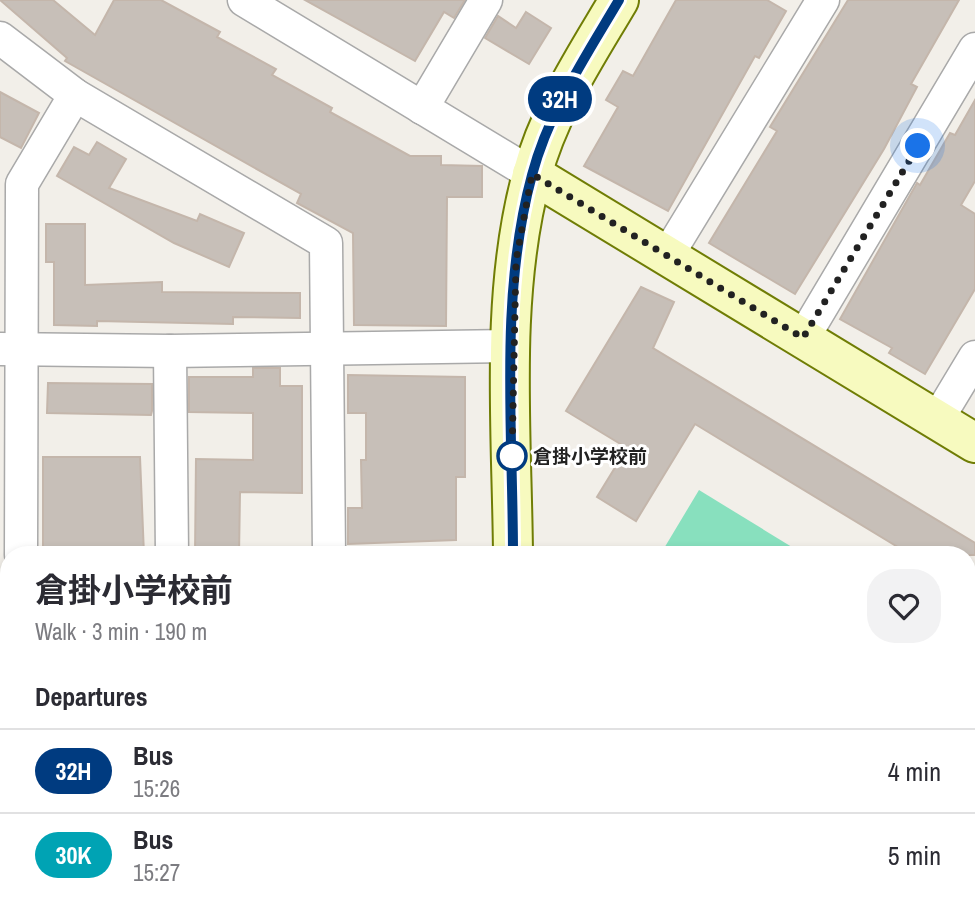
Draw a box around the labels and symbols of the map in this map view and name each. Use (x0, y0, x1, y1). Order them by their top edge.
line badge: 32H (520, 76, 600, 122)
your location (900, 128, 935, 163)
marker: 倉掛小学校前 (497, 441, 527, 471)
place label: 倉掛小学校前 (533, 443, 647, 469)

